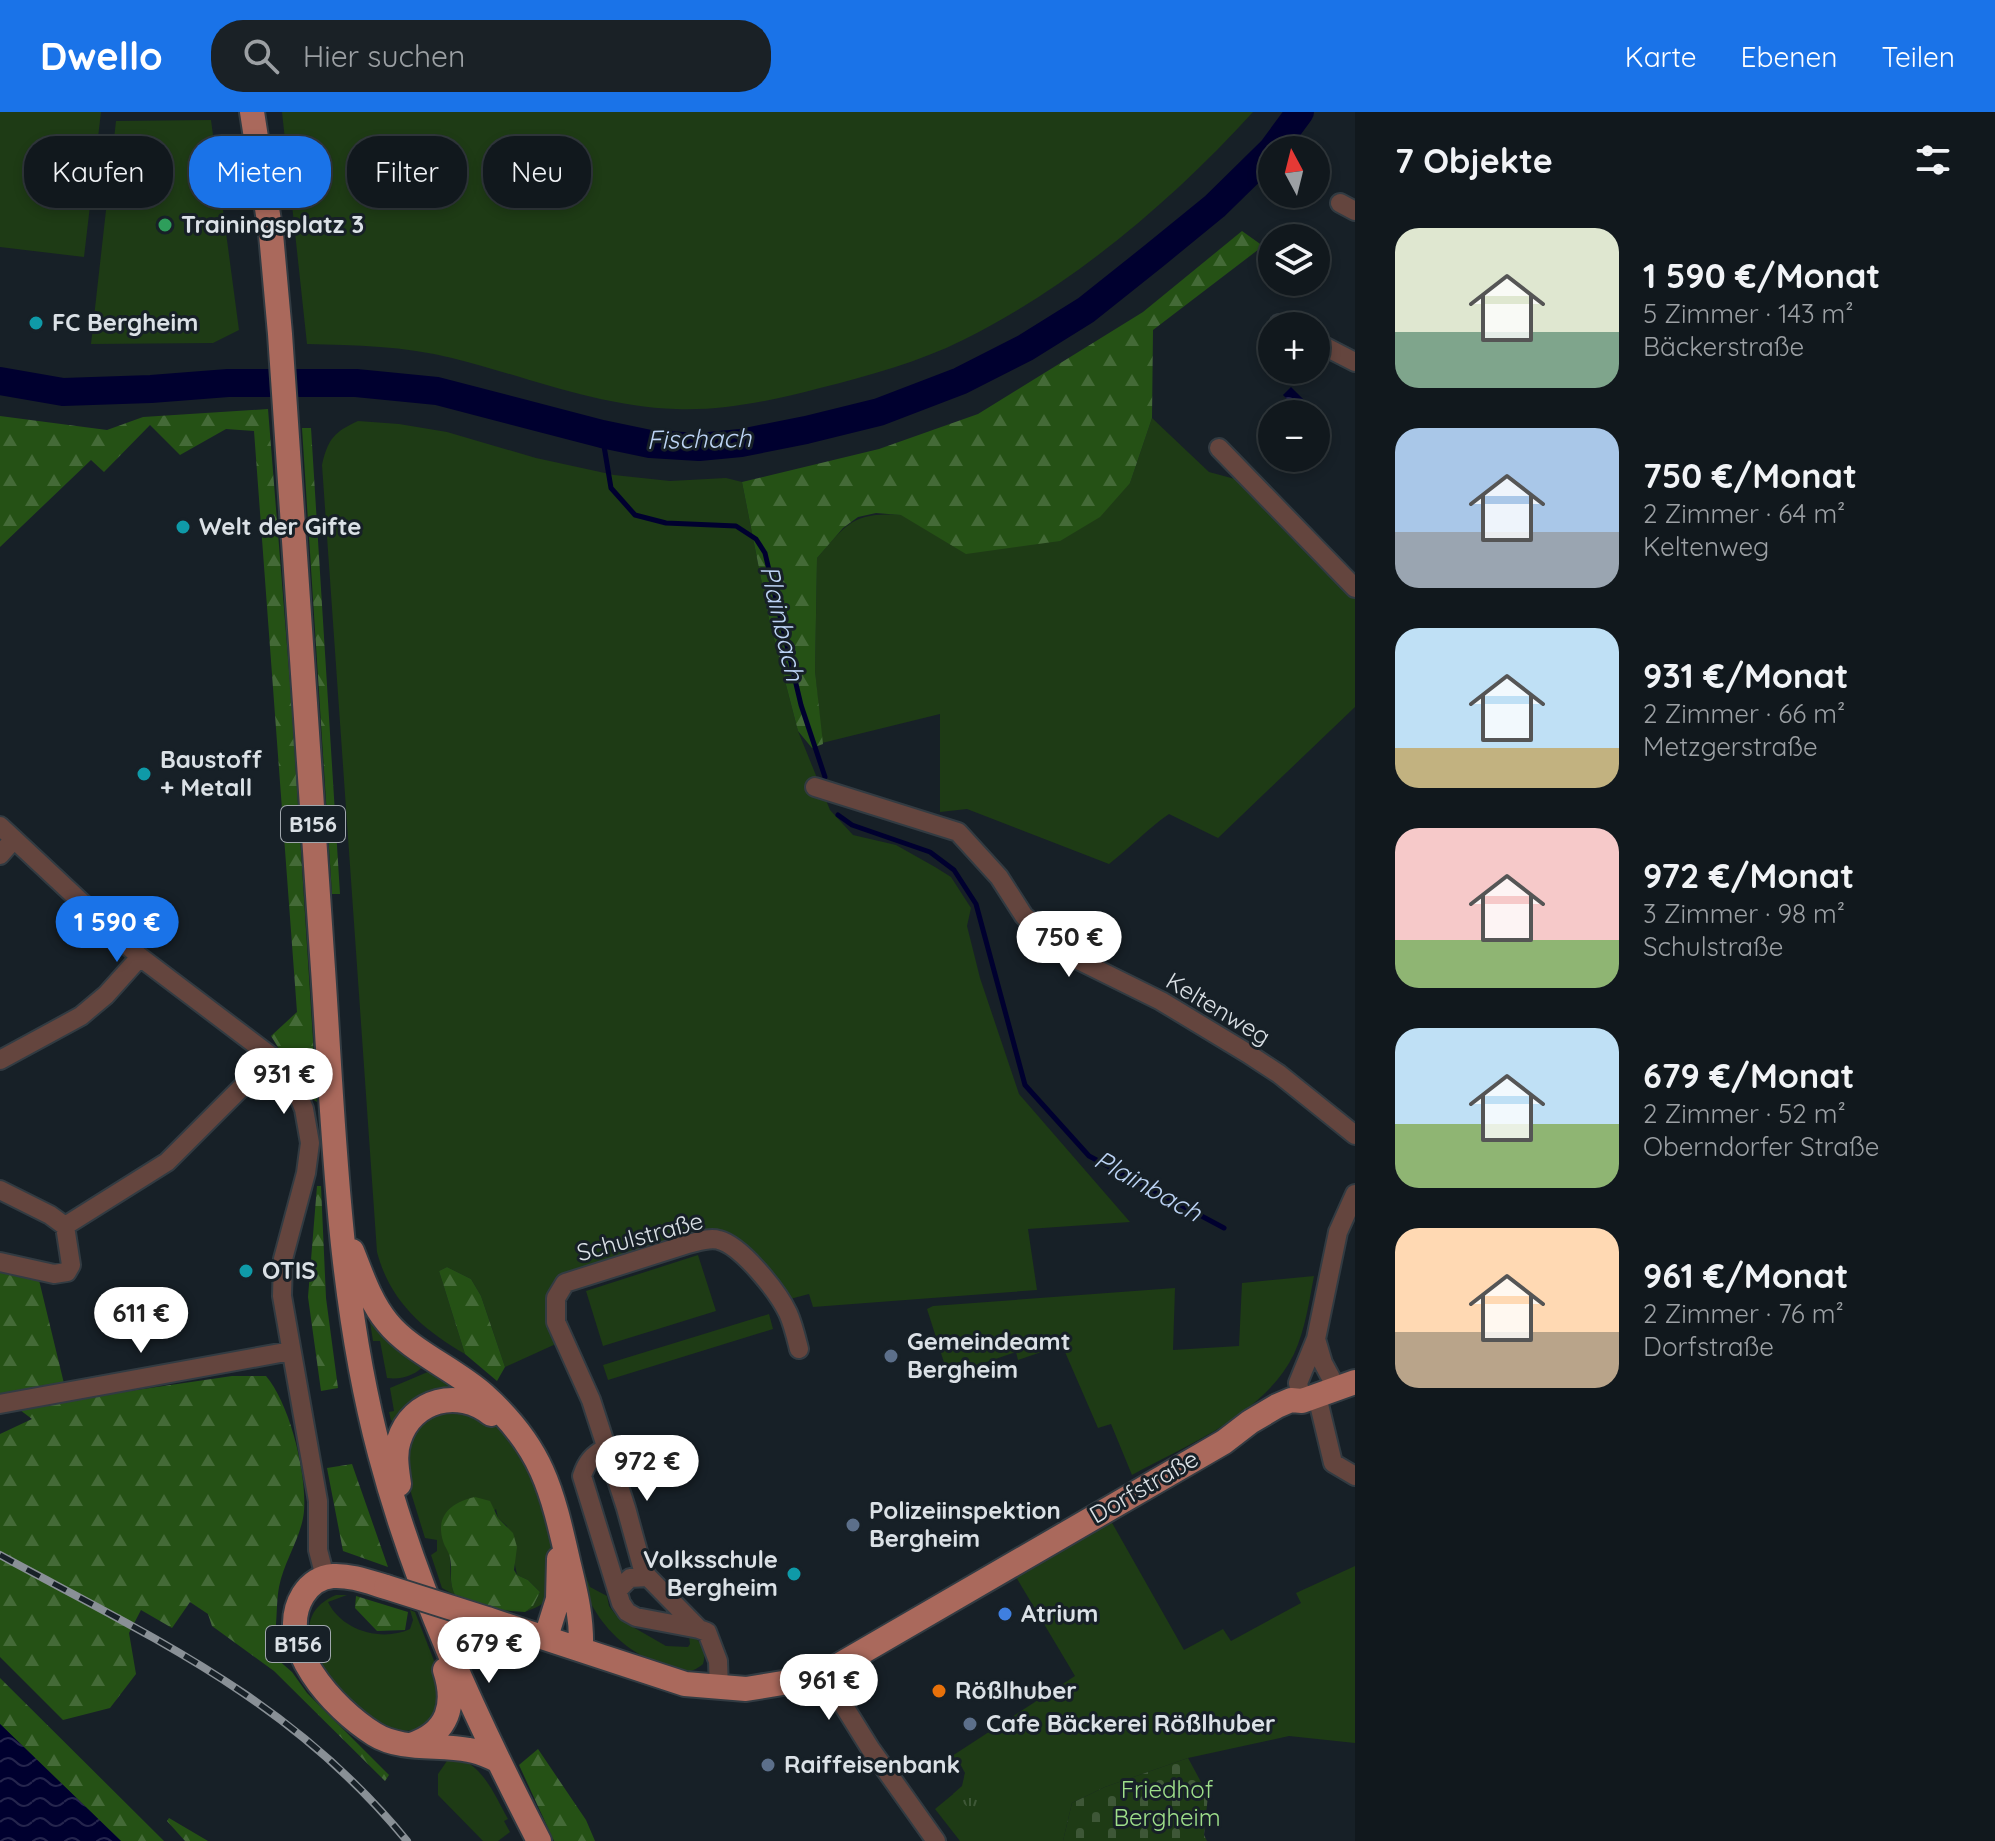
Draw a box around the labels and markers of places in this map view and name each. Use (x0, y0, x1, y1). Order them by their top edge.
place label: Trainingsplatz 3 (181, 209, 364, 239)
marker: Trainingsplatz 3 (156, 216, 174, 234)
place label: FC Bergheim (52, 307, 198, 337)
marker: FC Bergheim (27, 314, 45, 332)
place label: Welt der Gifte (199, 511, 362, 541)
marker: Welt der Gifte (174, 518, 192, 536)
place label: Baustoff + Metall (160, 744, 262, 802)
marker: Baustoff + Metall (135, 765, 153, 783)
pin: 1 590 € (43, 896, 191, 964)
pin: 750 € (1013, 911, 1125, 979)
pin: 931 € (228, 1048, 340, 1116)
place label: OTIS (262, 1255, 316, 1285)
marker: OTIS (237, 1262, 255, 1280)
pin: 611 € (85, 1287, 197, 1355)
place label: Gemeindeamt Bergheim (907, 1326, 1070, 1384)
marker: Gemeindeamt Bergheim (882, 1347, 900, 1365)
pin: 972 € (591, 1435, 703, 1503)
place label: Polizeiinspektion Bergheim (869, 1495, 1061, 1553)
marker: Polizeiinspektion Bergheim (844, 1516, 862, 1534)
place label: Volksschule Bergheim (643, 1544, 778, 1602)
marker: Volksschule Bergheim (785, 1565, 803, 1583)
place label: Atrium (1021, 1598, 1098, 1628)
marker: Atrium (996, 1605, 1014, 1623)
pin: 679 € (433, 1617, 545, 1685)
pin: 961 € (773, 1654, 885, 1722)
place label: Rößlhuber (955, 1675, 1077, 1705)
marker: Rößlhuber (930, 1682, 948, 1700)
place label: Cafe Bäckerei Rößlhuber (986, 1708, 1276, 1738)
marker: Cafe Bäckerei Rößlhuber (961, 1715, 979, 1733)
place label: Raiffeisenbank (784, 1749, 960, 1779)
marker: Raiffeisenbank (759, 1756, 777, 1774)

